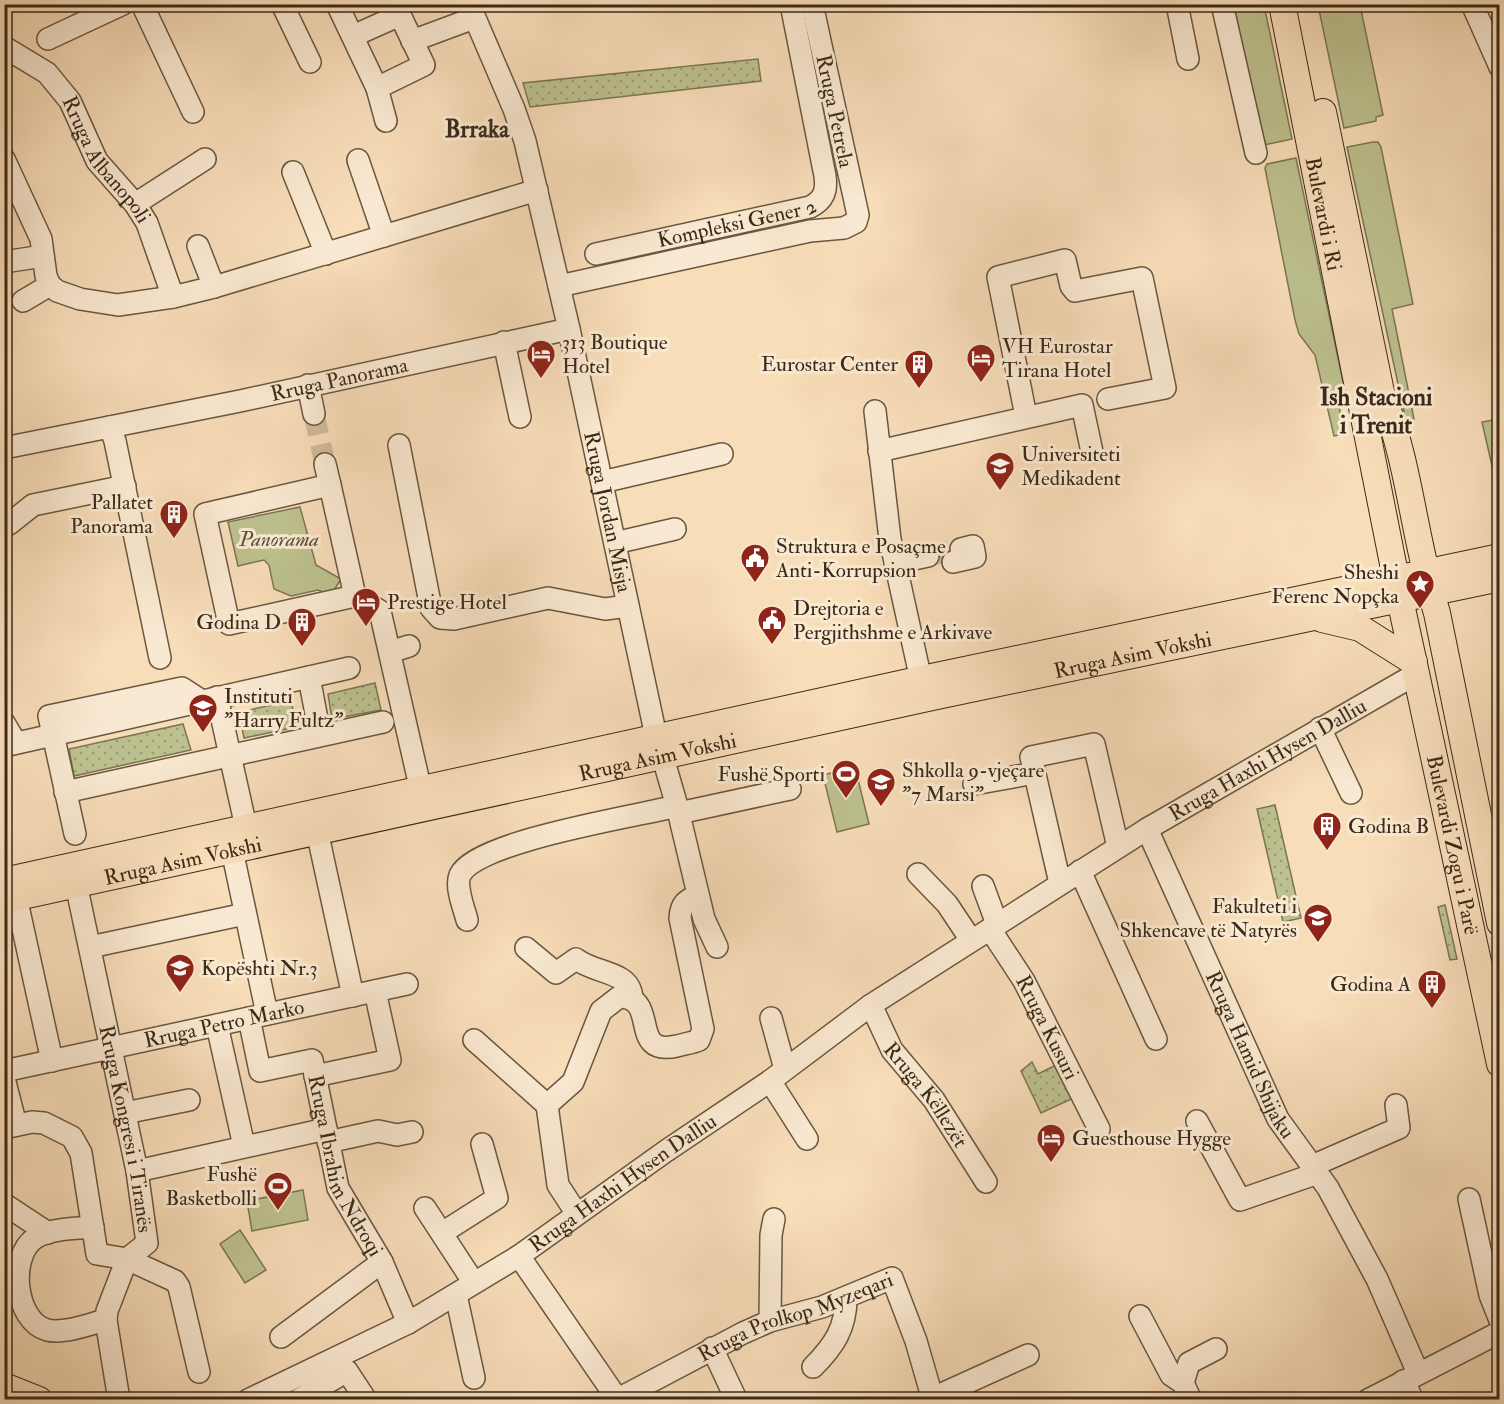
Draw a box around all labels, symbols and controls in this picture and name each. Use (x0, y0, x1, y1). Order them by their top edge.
street label: Rruga Petrela (809, 52, 860, 171)
street label: Rruga Albanopoli (56, 92, 157, 229)
district label: Brraka (445, 114, 510, 145)
street label: Bulevardi i Ri (1299, 155, 1348, 273)
street label: Kompleksi Gener 2 (655, 193, 821, 254)
place label: 313 Boutique Hotel (562, 329, 668, 380)
place label: VH Eurostar Tirana Hotel (1002, 333, 1113, 384)
hotel icon: 313 Boutique Hotel (525, 338, 557, 380)
hotel icon: VH Eurostar Tirana Hotel (965, 342, 997, 384)
building icon: Eurostar Center (903, 348, 935, 390)
place label: Eurostar Center (761, 351, 898, 378)
street label: Rruga Panorama (268, 352, 411, 408)
district label: Ish Stacioni i Trenit (1320, 382, 1433, 441)
street label: Rruga Jordan Misja (577, 429, 638, 595)
place label: Universiteti Medikadent (1021, 441, 1121, 492)
school or university icon: Universiteti Medikadent (984, 450, 1016, 492)
place label: Pallatet Panorama (70, 489, 153, 540)
building icon: Pallatet Panorama (158, 498, 190, 540)
park label: Panorama (238, 526, 319, 553)
place label: Struktura e Posaçme Anti-Korrupsion (775, 533, 946, 584)
public building icon: Struktura e Posaçme Anti-Korrupsion (739, 542, 771, 584)
place label: Sheshi Ferenc Nopçka (1271, 559, 1399, 610)
place icon: Sheshi Ferenc Nopçka (1404, 568, 1436, 610)
hotel icon: Prestige Hotel (350, 586, 382, 628)
place label: Prestige Hotel (387, 589, 507, 616)
place label: Drejtoria e Pergjithshme e Arkivave (793, 595, 992, 646)
public building icon: Drejtoria e Pergjithshme e Arkivave (756, 604, 788, 646)
building icon: Godina D (286, 606, 318, 648)
place label: Godina D (196, 609, 281, 636)
street label: Rruga Asim Vokshi (1051, 626, 1215, 685)
place label: Instituti "Harry Fultz" (224, 683, 343, 734)
school or university icon: Instituti "Harry Fultz" (187, 692, 219, 734)
street label: Rruga Haxhi Hysen Dalliu (1164, 692, 1371, 828)
street label: Rruga Asim Vokshi (576, 727, 739, 788)
street label: Bulevardi Zogu i Parë (1420, 753, 1485, 937)
place label: Shkolla 9-vjeçare "7 Marsi" (902, 757, 1044, 808)
sports icon: Fushë Sporti (830, 758, 862, 800)
place label: Fushë Sporti (717, 761, 825, 788)
school or university icon: Shkolla 9-vjeçare "7 Marsi" (865, 766, 897, 808)
building icon: Godina B (1311, 810, 1343, 852)
place label: Godina B (1348, 813, 1429, 840)
street label: Rruga Asim Vokshi (101, 831, 265, 892)
place label: Fakulteti i Shkencave të Natyrës (1119, 893, 1297, 944)
school or university icon: Fakulteti i Shkencave të Natyrës (1302, 902, 1334, 944)
school or university icon: Kopështi Nr.3 (164, 952, 196, 994)
place label: Kopështi Nr.3 (201, 955, 318, 982)
street label: Rruga Hamid Shijaku (1199, 967, 1301, 1144)
building icon: Godina A (1416, 968, 1448, 1010)
street label: Rruga Kusuri (1009, 971, 1085, 1085)
place label: Godina A (1330, 971, 1411, 998)
street label: Rruga Petro Marko (141, 994, 307, 1054)
street label: Rruga Kongresi i Tiranës (92, 1023, 158, 1234)
street label: Rruga Këllezët (877, 1037, 974, 1153)
street label: Rruga Ibrahim Ndroqi (301, 1072, 389, 1262)
street label: Rruga Haxhi Hysen Dalliu (524, 1108, 722, 1259)
hotel icon: Guesthouse Hygge (1035, 1122, 1067, 1164)
place label: Guesthouse Hygge (1072, 1125, 1231, 1152)
place label: Fushë Basketbolli (165, 1161, 257, 1212)
sports icon: Fushë Basketbolli (262, 1170, 294, 1212)
street label: Rruga Prolkop Myzeqari (693, 1266, 897, 1369)

